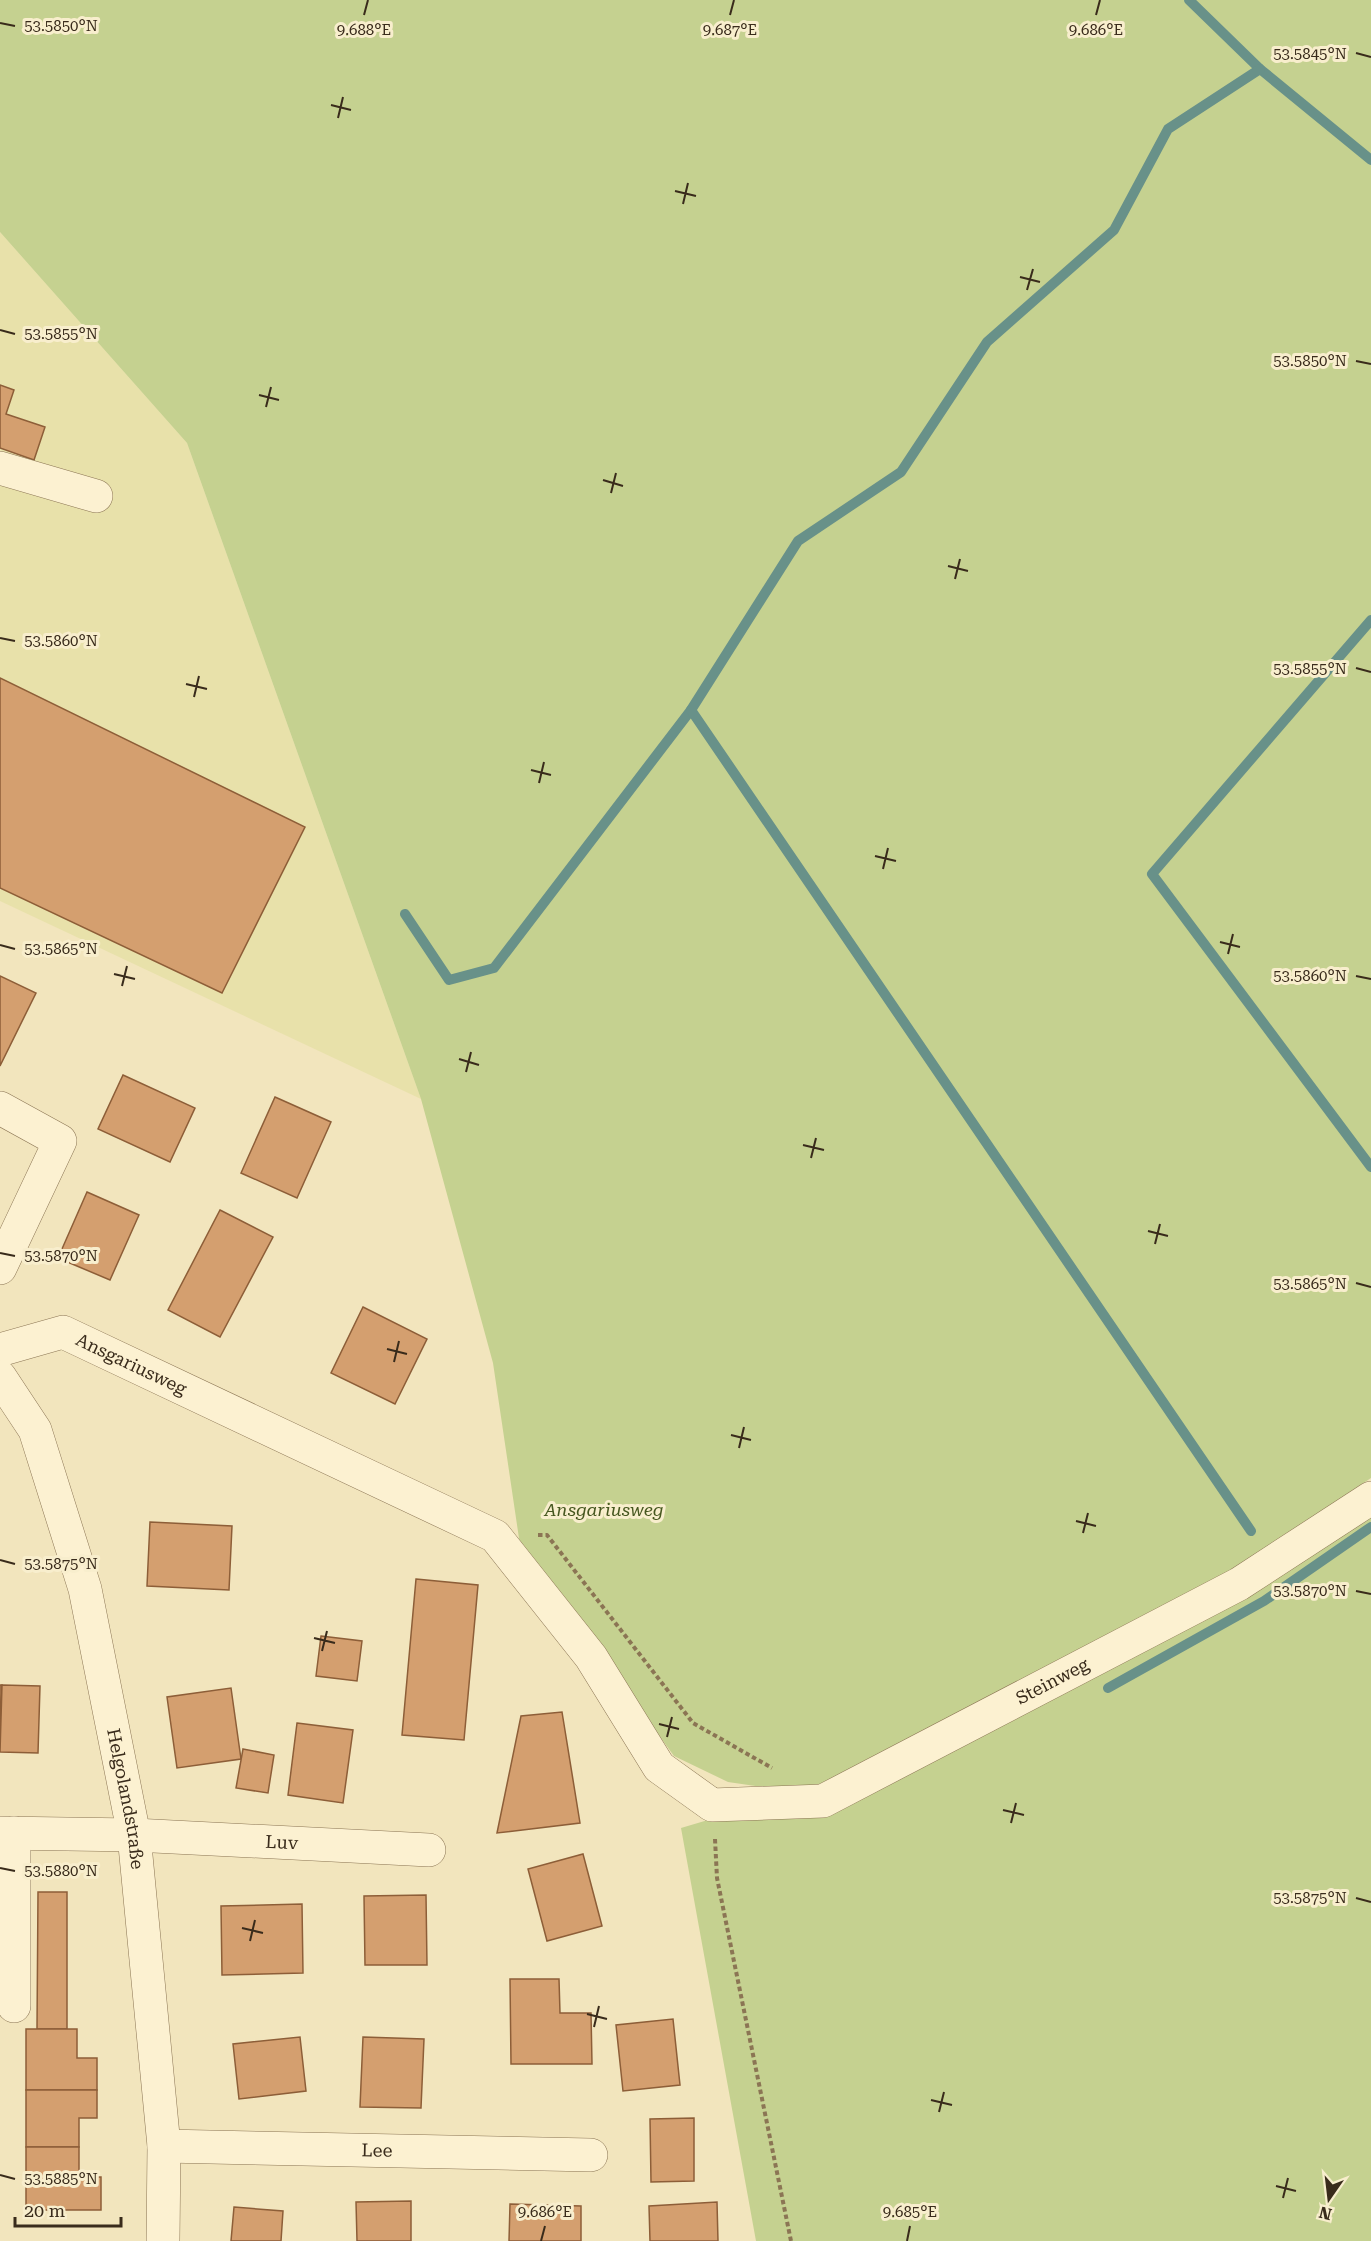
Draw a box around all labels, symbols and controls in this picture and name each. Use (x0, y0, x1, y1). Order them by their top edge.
text: 53.5850°N (24, 17, 98, 35)
text: 9.688°E (337, 21, 391, 39)
text: 9.687°E (703, 21, 757, 39)
text: 9.686°E (1069, 21, 1123, 39)
text: 53.5845°N (1273, 45, 1347, 63)
text: 53.5855°N (24, 325, 98, 343)
text: 53.5850°N (1273, 352, 1347, 370)
text: 53.5860°N (24, 632, 98, 650)
text: 53.5855°N (1273, 660, 1347, 678)
text: 53.5865°N (24, 940, 98, 958)
text: 53.5860°N (1273, 967, 1347, 985)
text: 53.5870°N (24, 1247, 98, 1265)
text: 53.5865°N (1273, 1275, 1347, 1293)
street label: Ansgariusweg (73, 1329, 191, 1399)
park label: Ansgariusweg (543, 1499, 664, 1520)
text: 53.5875°N (24, 1555, 98, 1573)
text: 53.5870°N (1273, 1582, 1347, 1600)
street label: Steinweg (1012, 1653, 1093, 1709)
street label: Helgolandstraße (103, 1727, 148, 1870)
street label: Luv (265, 1831, 299, 1853)
text: 53.5880°N (24, 1862, 98, 1880)
text: 53.5875°N (1273, 1889, 1347, 1907)
street label: Lee (361, 2139, 393, 2161)
north arrow (1299, 2169, 1359, 2229)
text: 53.5885°N (24, 2170, 98, 2188)
scale bar (15, 2190, 122, 2228)
text: 20 m (24, 2200, 65, 2221)
text: N (1317, 2202, 1334, 2224)
text: 9.686°E (518, 2203, 572, 2221)
text: 9.685°E (883, 2203, 937, 2221)

